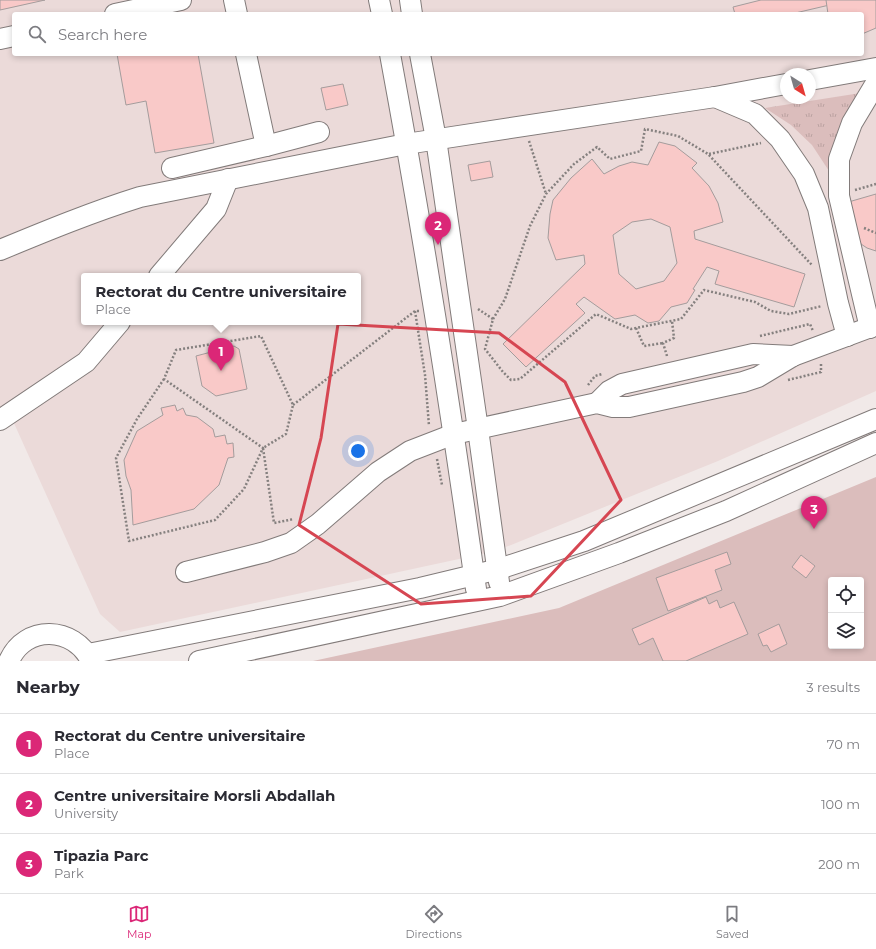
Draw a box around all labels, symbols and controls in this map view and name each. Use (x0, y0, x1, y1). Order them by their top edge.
search box (12, 12, 864, 56)
icon: search (26, 23, 48, 45)
text: Search here (58, 25, 147, 44)
north arrow (780, 68, 816, 104)
pin: 2 (425, 212, 451, 245)
popup (81, 273, 361, 325)
text: Rectorat du Centre universitaire (95, 282, 347, 301)
text: Place (95, 301, 131, 317)
pin: 1 (208, 338, 234, 371)
your location (348, 441, 368, 461)
pin: 3 (801, 496, 827, 529)
map controls (828, 577, 864, 649)
button: locate (828, 577, 864, 613)
button: layers (828, 613, 864, 649)
text: Nearby (16, 677, 80, 697)
text: 3 results (806, 679, 860, 695)
text: Rectorat du Centre universitaire (54, 726, 306, 745)
text: 1 (26, 736, 32, 752)
text: 70 m (827, 736, 860, 752)
text: Place (54, 745, 90, 761)
text: Centre universitaire Morsli Abdallah (54, 786, 335, 805)
text: 2 (25, 796, 33, 812)
text: 100 m (821, 796, 860, 812)
text: University (54, 805, 118, 821)
text: Tipazia Parc (54, 846, 149, 865)
text: 3 (25, 856, 33, 872)
text: 200 m (818, 856, 860, 872)
text: Park (54, 865, 84, 881)
tab: Map (127, 903, 151, 941)
tab: Directions (406, 903, 462, 941)
tab: Saved (716, 903, 749, 941)

